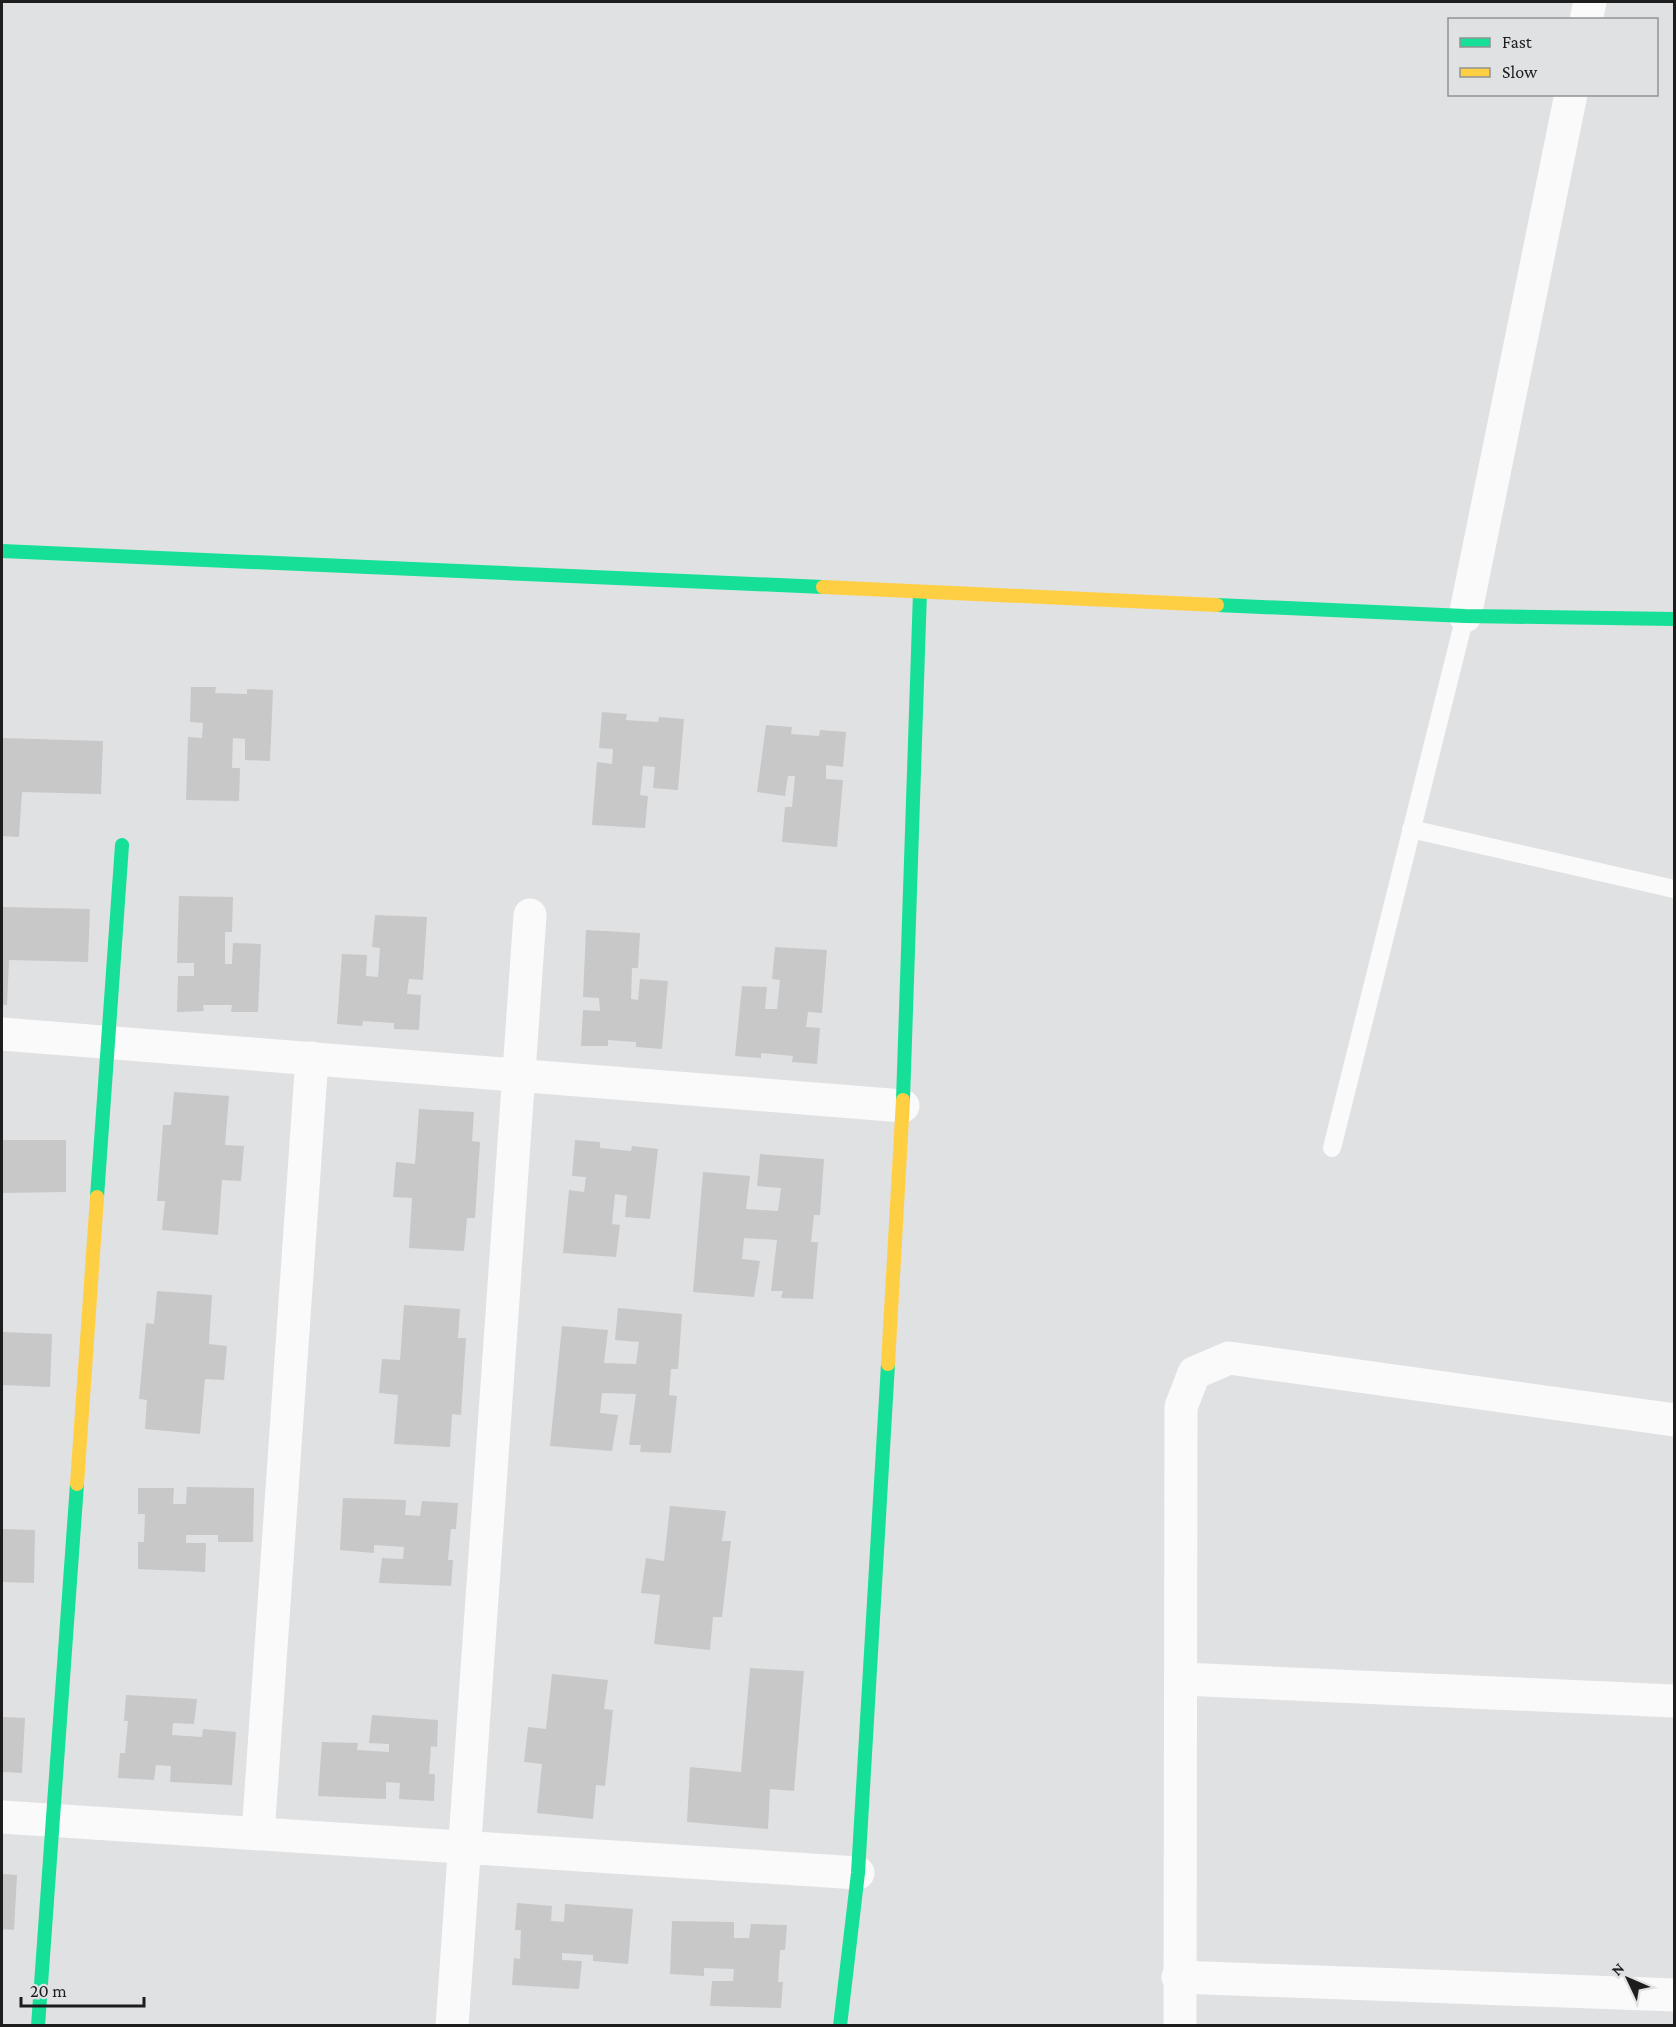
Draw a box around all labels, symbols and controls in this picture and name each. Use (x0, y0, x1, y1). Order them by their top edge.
legend (1448, 18, 1658, 96)
text: Fast (1502, 32, 1533, 52)
text: Slow (1502, 62, 1538, 82)
north arrow (1598, 1949, 1658, 2009)
text: N (1608, 1959, 1628, 1979)
scale bar (21, 1970, 144, 2008)
text: 20 m (30, 1981, 67, 2001)

